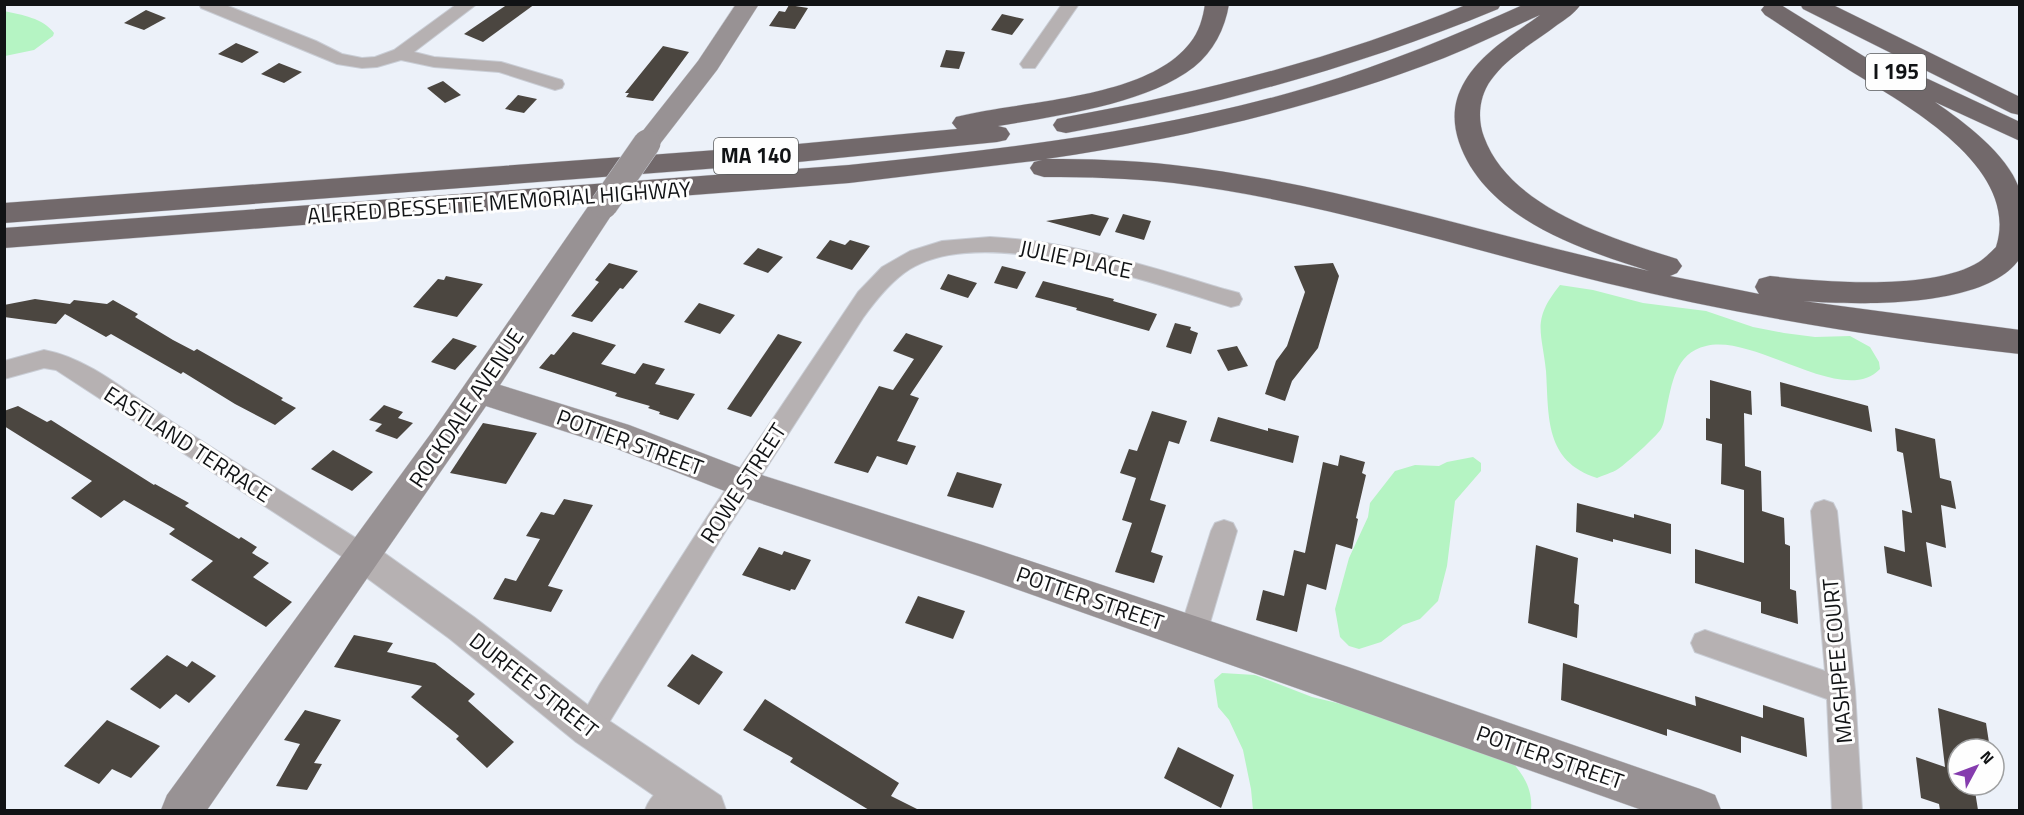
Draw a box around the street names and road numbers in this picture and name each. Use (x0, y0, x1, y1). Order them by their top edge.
road number: I 195 (1866, 54, 1926, 90)
road number: MA 140 (714, 138, 798, 174)
street label: ALFRED BESSETTE MEMORIAL HIGHWAY (306, 172, 692, 232)
street label: JULIE PLACE (1017, 231, 1135, 287)
street label: ROCKDALE AVENUE (400, 321, 532, 495)
street label: EASTLAND TERRACE (97, 377, 279, 511)
street label: POTTER STREET (552, 400, 708, 484)
street label: ROWE STREET (691, 416, 795, 550)
street label: POTTER STREET (1012, 557, 1169, 639)
street label: MASHPEE COURT (1813, 577, 1861, 745)
street label: DURFEE STREET (462, 624, 606, 747)
street label: POTTER STREET (1472, 716, 1629, 798)

